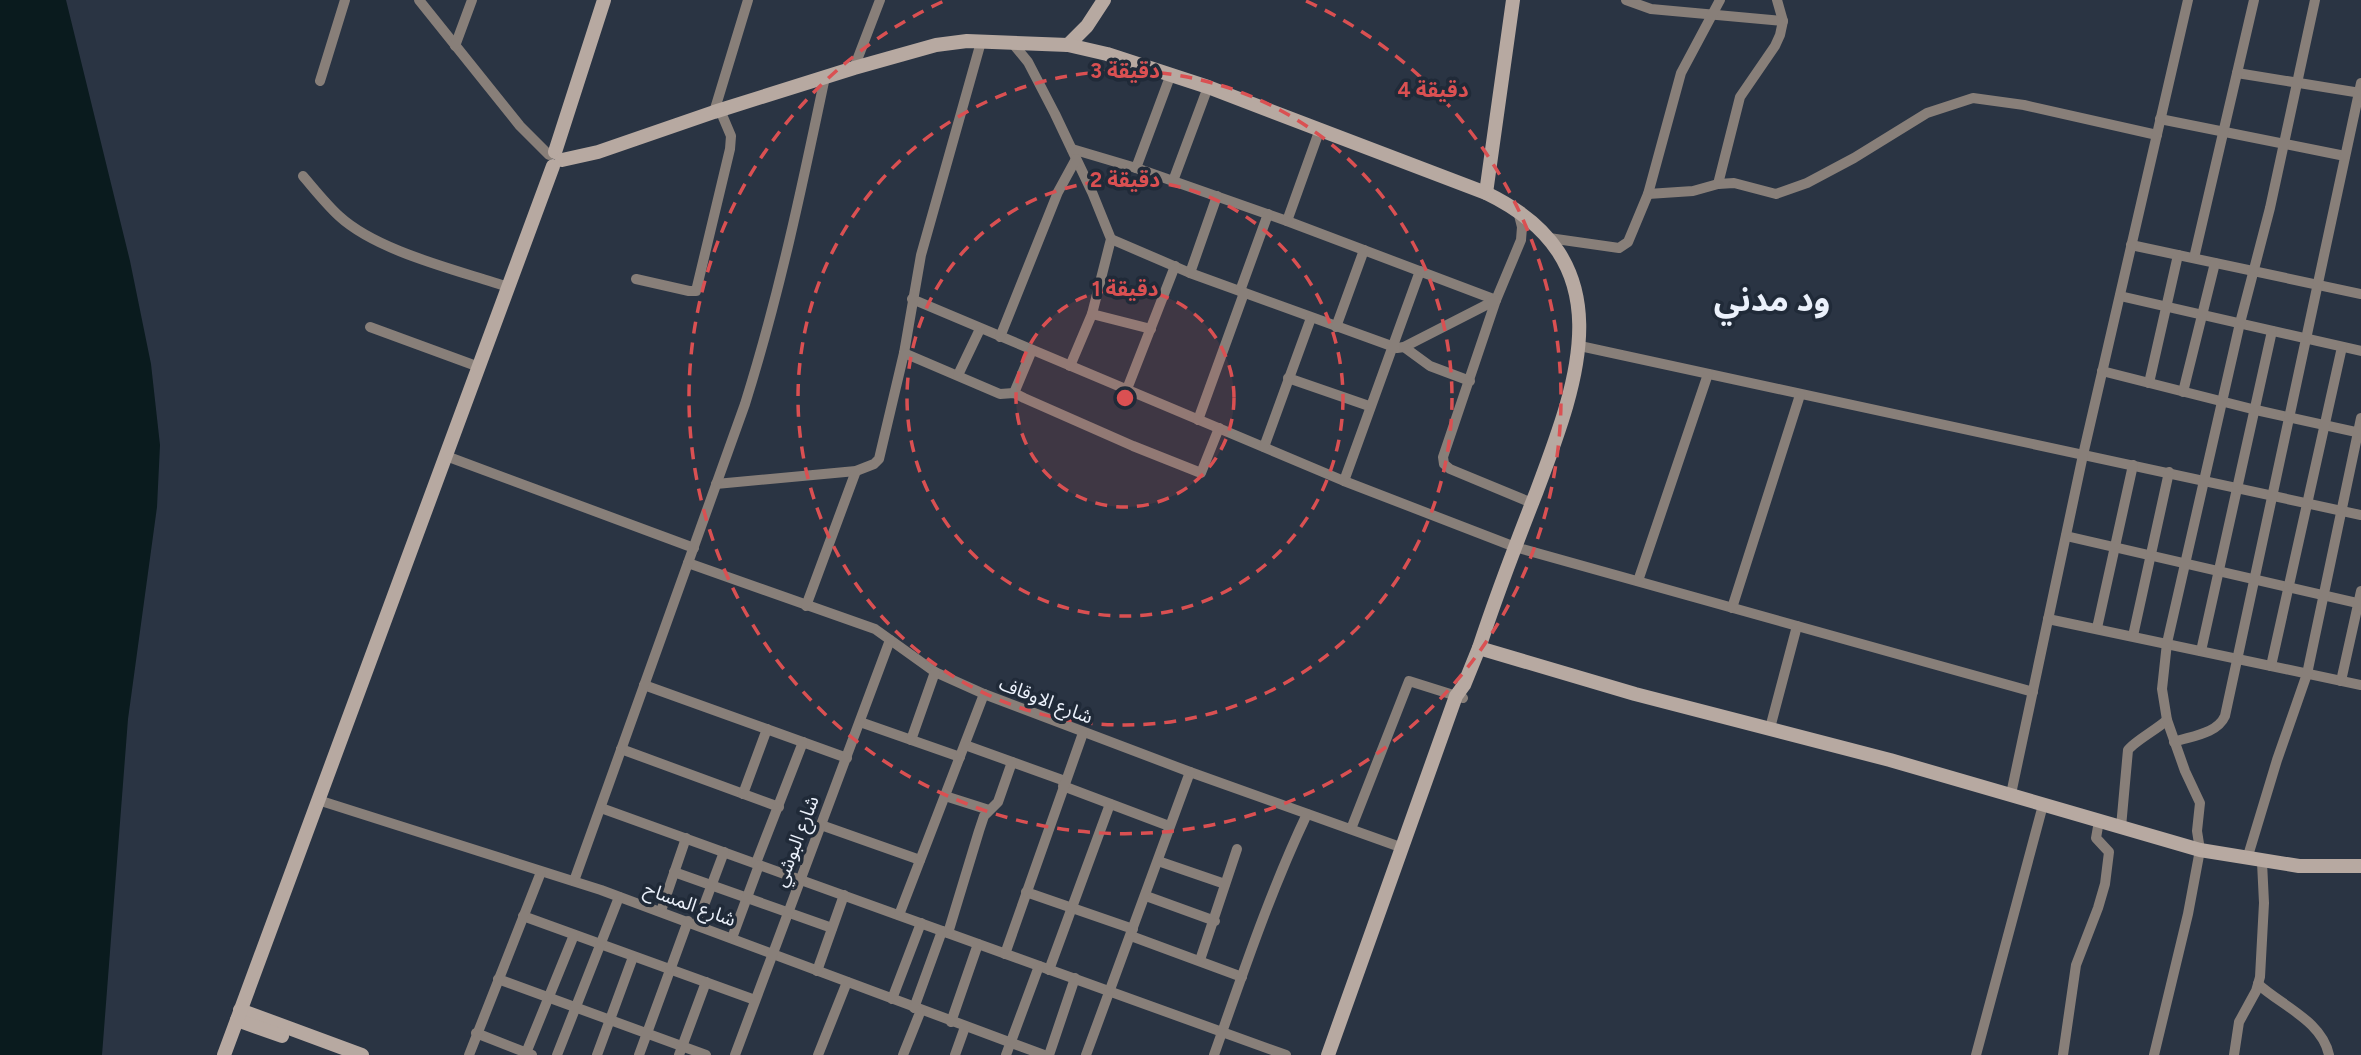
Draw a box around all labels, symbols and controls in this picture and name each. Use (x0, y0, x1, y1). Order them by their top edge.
text: 3 دقيقة (1090, 58, 1160, 83)
text: 4 دقيقة (1397, 77, 1469, 102)
text: 2 دقيقة (1090, 167, 1160, 192)
text: 1 دقيقة (1092, 276, 1158, 301)
district label: ود مدني (1714, 280, 1830, 326)
centre of rings (1113, 386, 1137, 410)
street label: شارع الاوقاف (995, 672, 1096, 730)
street label: شارع البوشي (768, 792, 827, 891)
street label: شارع المساح (640, 877, 739, 933)

